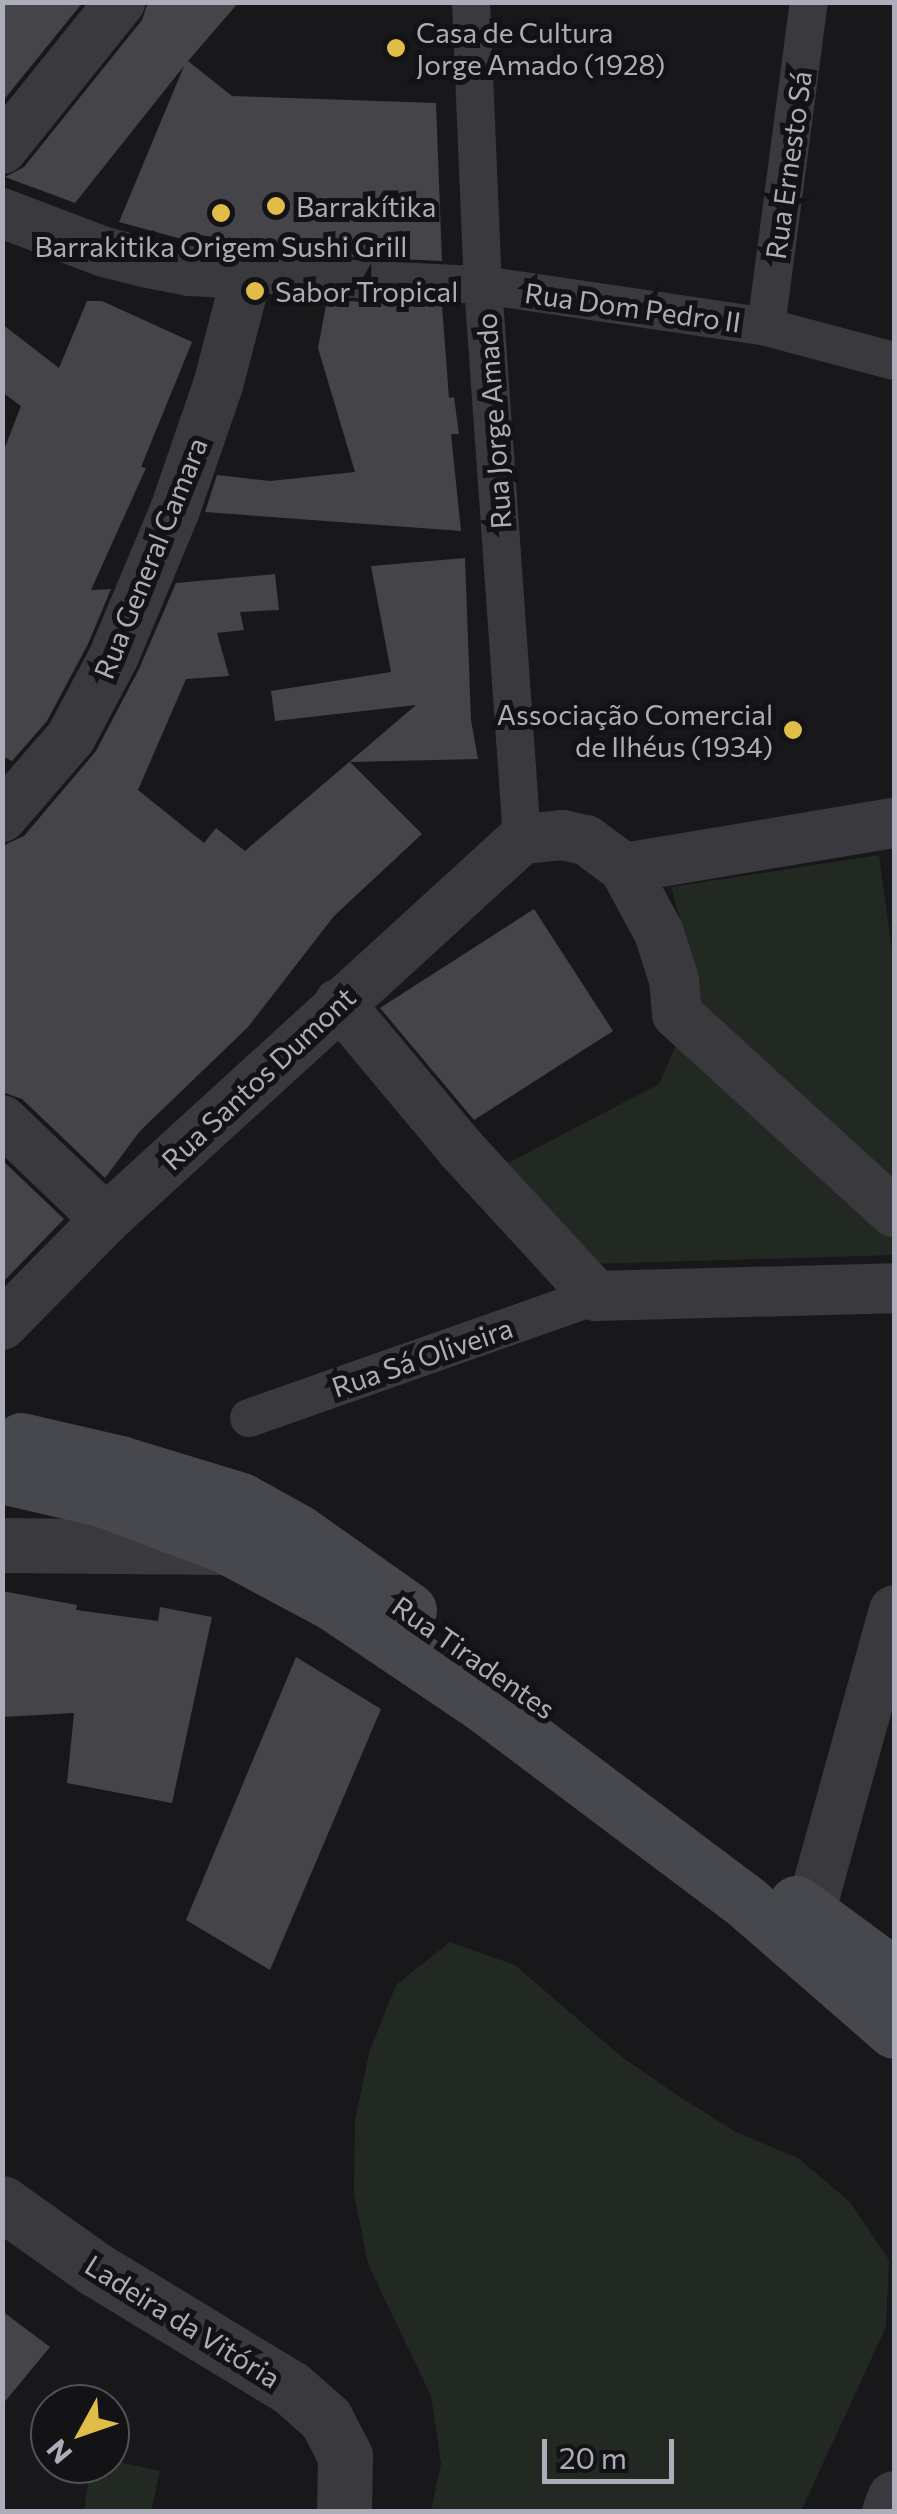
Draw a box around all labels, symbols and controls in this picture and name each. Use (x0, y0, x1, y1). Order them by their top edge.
place label: Casa de Cultura Jorge Amado (1928) (416, 15, 665, 81)
marker: Casa de Cultura Jorge Amado (1928) (385, 37, 407, 59)
street label: Rua Ernesto Sá (758, 69, 818, 261)
place label: Barrakítika (296, 189, 436, 223)
marker: Barrakítika (265, 195, 287, 217)
marker: Barrakitika Origem Sushi Grill (210, 202, 232, 224)
place label: Barrakitika Origem Sushi Grill (35, 229, 407, 263)
place label: Sabor Tropical (275, 274, 458, 308)
street label: Rua Dom Pedro II (523, 275, 743, 339)
marker: Sabor Tropical (244, 280, 266, 302)
street label: Rua Jorge Amado (469, 312, 517, 530)
street label: Rua General Camara (86, 433, 214, 683)
place label: Associação Comercial de Ilhéus (1934) (497, 697, 773, 763)
marker: Associação Comercial de Ilhéus (1934) (782, 719, 804, 741)
street label: Rua Santos Dumont (154, 980, 362, 1176)
street label: Rua Sá Oliveira (327, 1310, 517, 1404)
street label: Rua Tiradentes (386, 1589, 562, 1725)
street label: Ladeira da Vitória (79, 2248, 287, 2394)
north arrow (30, 2384, 130, 2484)
scale bar (547, 2419, 680, 2481)
text: N (39, 2433, 78, 2471)
text: 20 m (559, 2438, 627, 2475)

